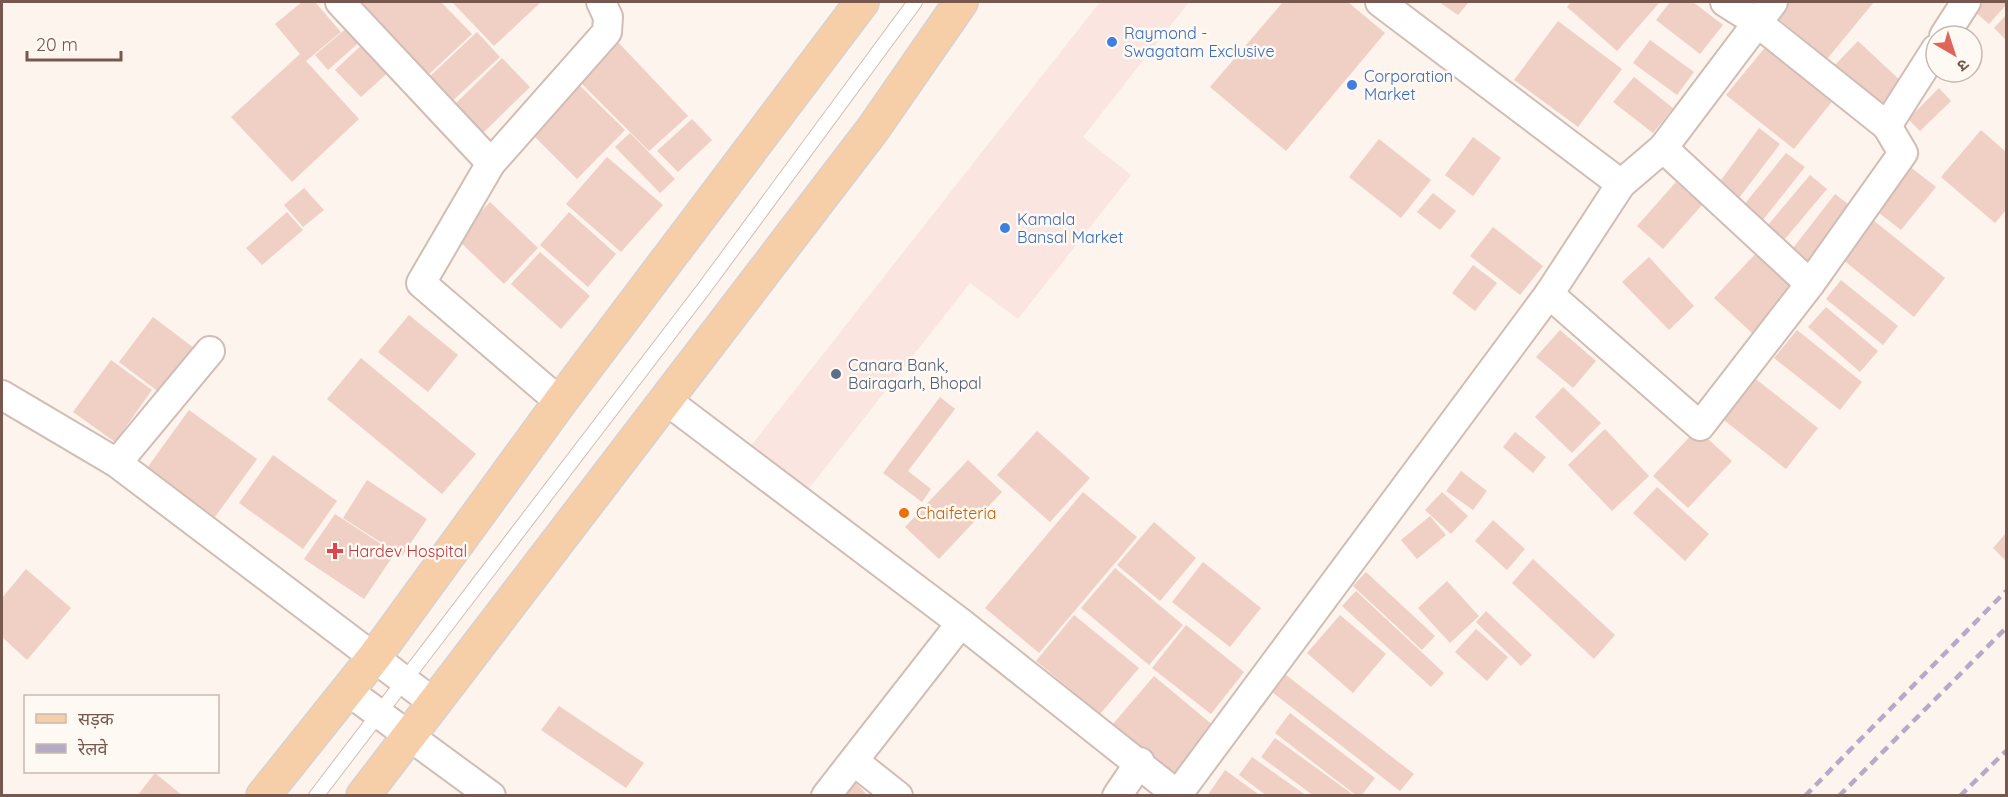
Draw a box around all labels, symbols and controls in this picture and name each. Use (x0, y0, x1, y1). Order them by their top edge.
place label: Raymond - Swagatam Exclusive (1124, 23, 1274, 61)
scale bar (27, 24, 122, 62)
north arrow (1924, 24, 1984, 84)
text: 20 m (36, 33, 78, 56)
marker: Raymond - Swagatam Exclusive (1105, 35, 1119, 49)
text: उ (1953, 55, 1973, 77)
place label: Corporation Market (1364, 66, 1453, 104)
marker: Corporation Market (1345, 78, 1359, 92)
place label: Kamala Bansal Market (1017, 209, 1124, 247)
marker: Kamala Bansal Market (998, 221, 1012, 235)
place label: Canara Bank, Bairagarh, Bhopal (848, 355, 982, 393)
marker: Canara Bank, Bairagarh, Bhopal (829, 367, 843, 381)
place label: Chaifeteria (916, 503, 997, 523)
marker: Chaifeteria (897, 506, 911, 520)
place label: Hardev Hospital (348, 541, 467, 561)
marker: Hardev Hospital (326, 542, 344, 560)
legend (24, 695, 219, 773)
text: सड़क (78, 707, 115, 730)
text: रेलवे (77, 737, 109, 760)

